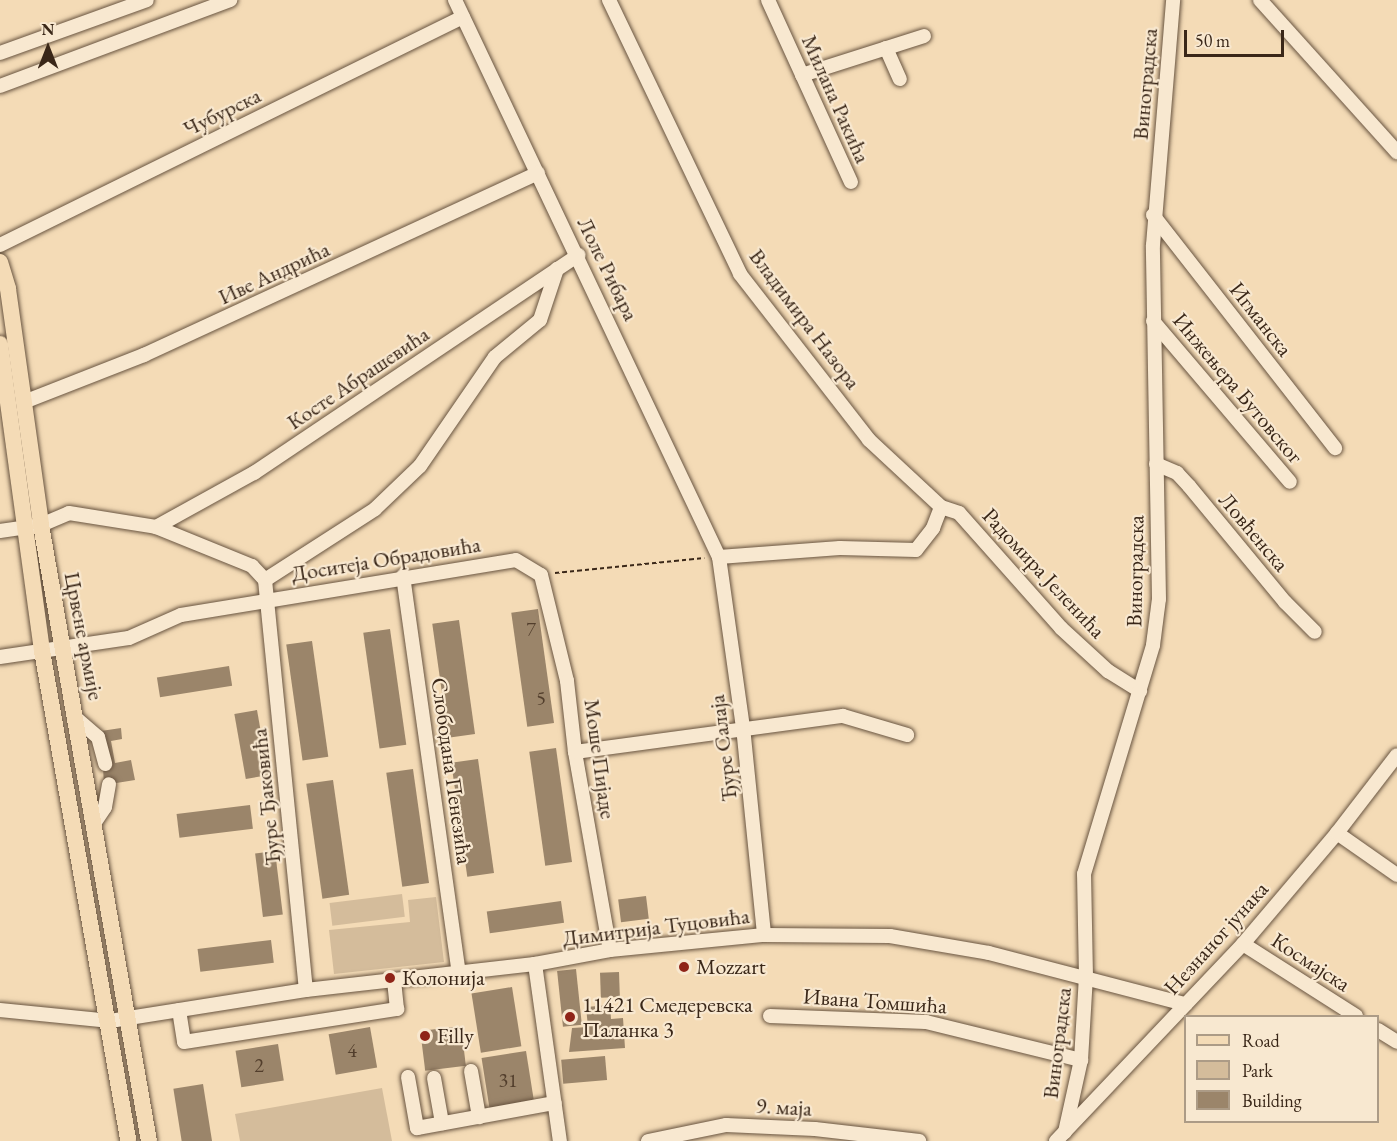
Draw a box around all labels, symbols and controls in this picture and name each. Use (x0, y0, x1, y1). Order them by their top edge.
north arrow (18, 18, 78, 78)
scale bar (1187, 18, 1288, 56)
text: N (42, 19, 54, 40)
street label: Виноградска (1127, 27, 1163, 141)
text: 50 m (1195, 29, 1230, 52)
street label: Милана Ракића (796, 31, 876, 167)
street label: Чубурска (179, 82, 265, 142)
street label: Лоле Рибара (572, 213, 644, 325)
street label: Иве Андрића (214, 236, 334, 310)
street label: Владимира Назора (744, 244, 866, 394)
street label: Игманска (1224, 277, 1298, 361)
street label: Инжењера Бутовског (1167, 307, 1309, 469)
street label: Косте Абрашевића (282, 321, 434, 435)
street label: Ловћенска (1213, 487, 1295, 577)
street label: Радомира Јеленића (977, 502, 1111, 644)
street label: Виноградска (1121, 515, 1149, 627)
street label: Доситеја Обрадовића (289, 531, 483, 587)
street label: Црвене армије (59, 570, 109, 702)
house number: 7 (526, 617, 536, 641)
street label: Слободана Пенезића (426, 676, 478, 866)
house number: 5 (536, 686, 546, 710)
street label: Ђуре Салаја (703, 693, 743, 803)
street label: Моше Пијаде (579, 697, 621, 821)
street label: Ђуре Ђаковића (246, 727, 286, 867)
street label: Незнаног јунака (1158, 876, 1274, 1000)
street label: Димитрија Туцовића (561, 902, 751, 952)
street label: Космајска (1267, 927, 1355, 997)
place label: Mozzart (696, 954, 766, 980)
marker: Mozzart (677, 960, 691, 974)
place label: Колонија (402, 965, 485, 991)
marker: Колонија (383, 971, 397, 985)
street label: Ивана Томшића (802, 983, 948, 1019)
street label: Виноградска (1037, 986, 1077, 1100)
place label: 11421 Смедеревска Паланка 3 (582, 991, 753, 1042)
marker: 11421 Смедеревска Паланка 3 (563, 1010, 577, 1024)
legend (1184, 1015, 1379, 1123)
place label: Filly (437, 1023, 474, 1049)
marker: Filly (418, 1029, 432, 1043)
text: Road (1242, 1029, 1280, 1052)
house number: 4 (347, 1038, 357, 1062)
house number: 2 (254, 1053, 264, 1077)
text: Park (1242, 1059, 1273, 1082)
house number: 31 (498, 1068, 518, 1092)
text: Building (1242, 1089, 1302, 1112)
street label: 9. маја (755, 1092, 813, 1122)

